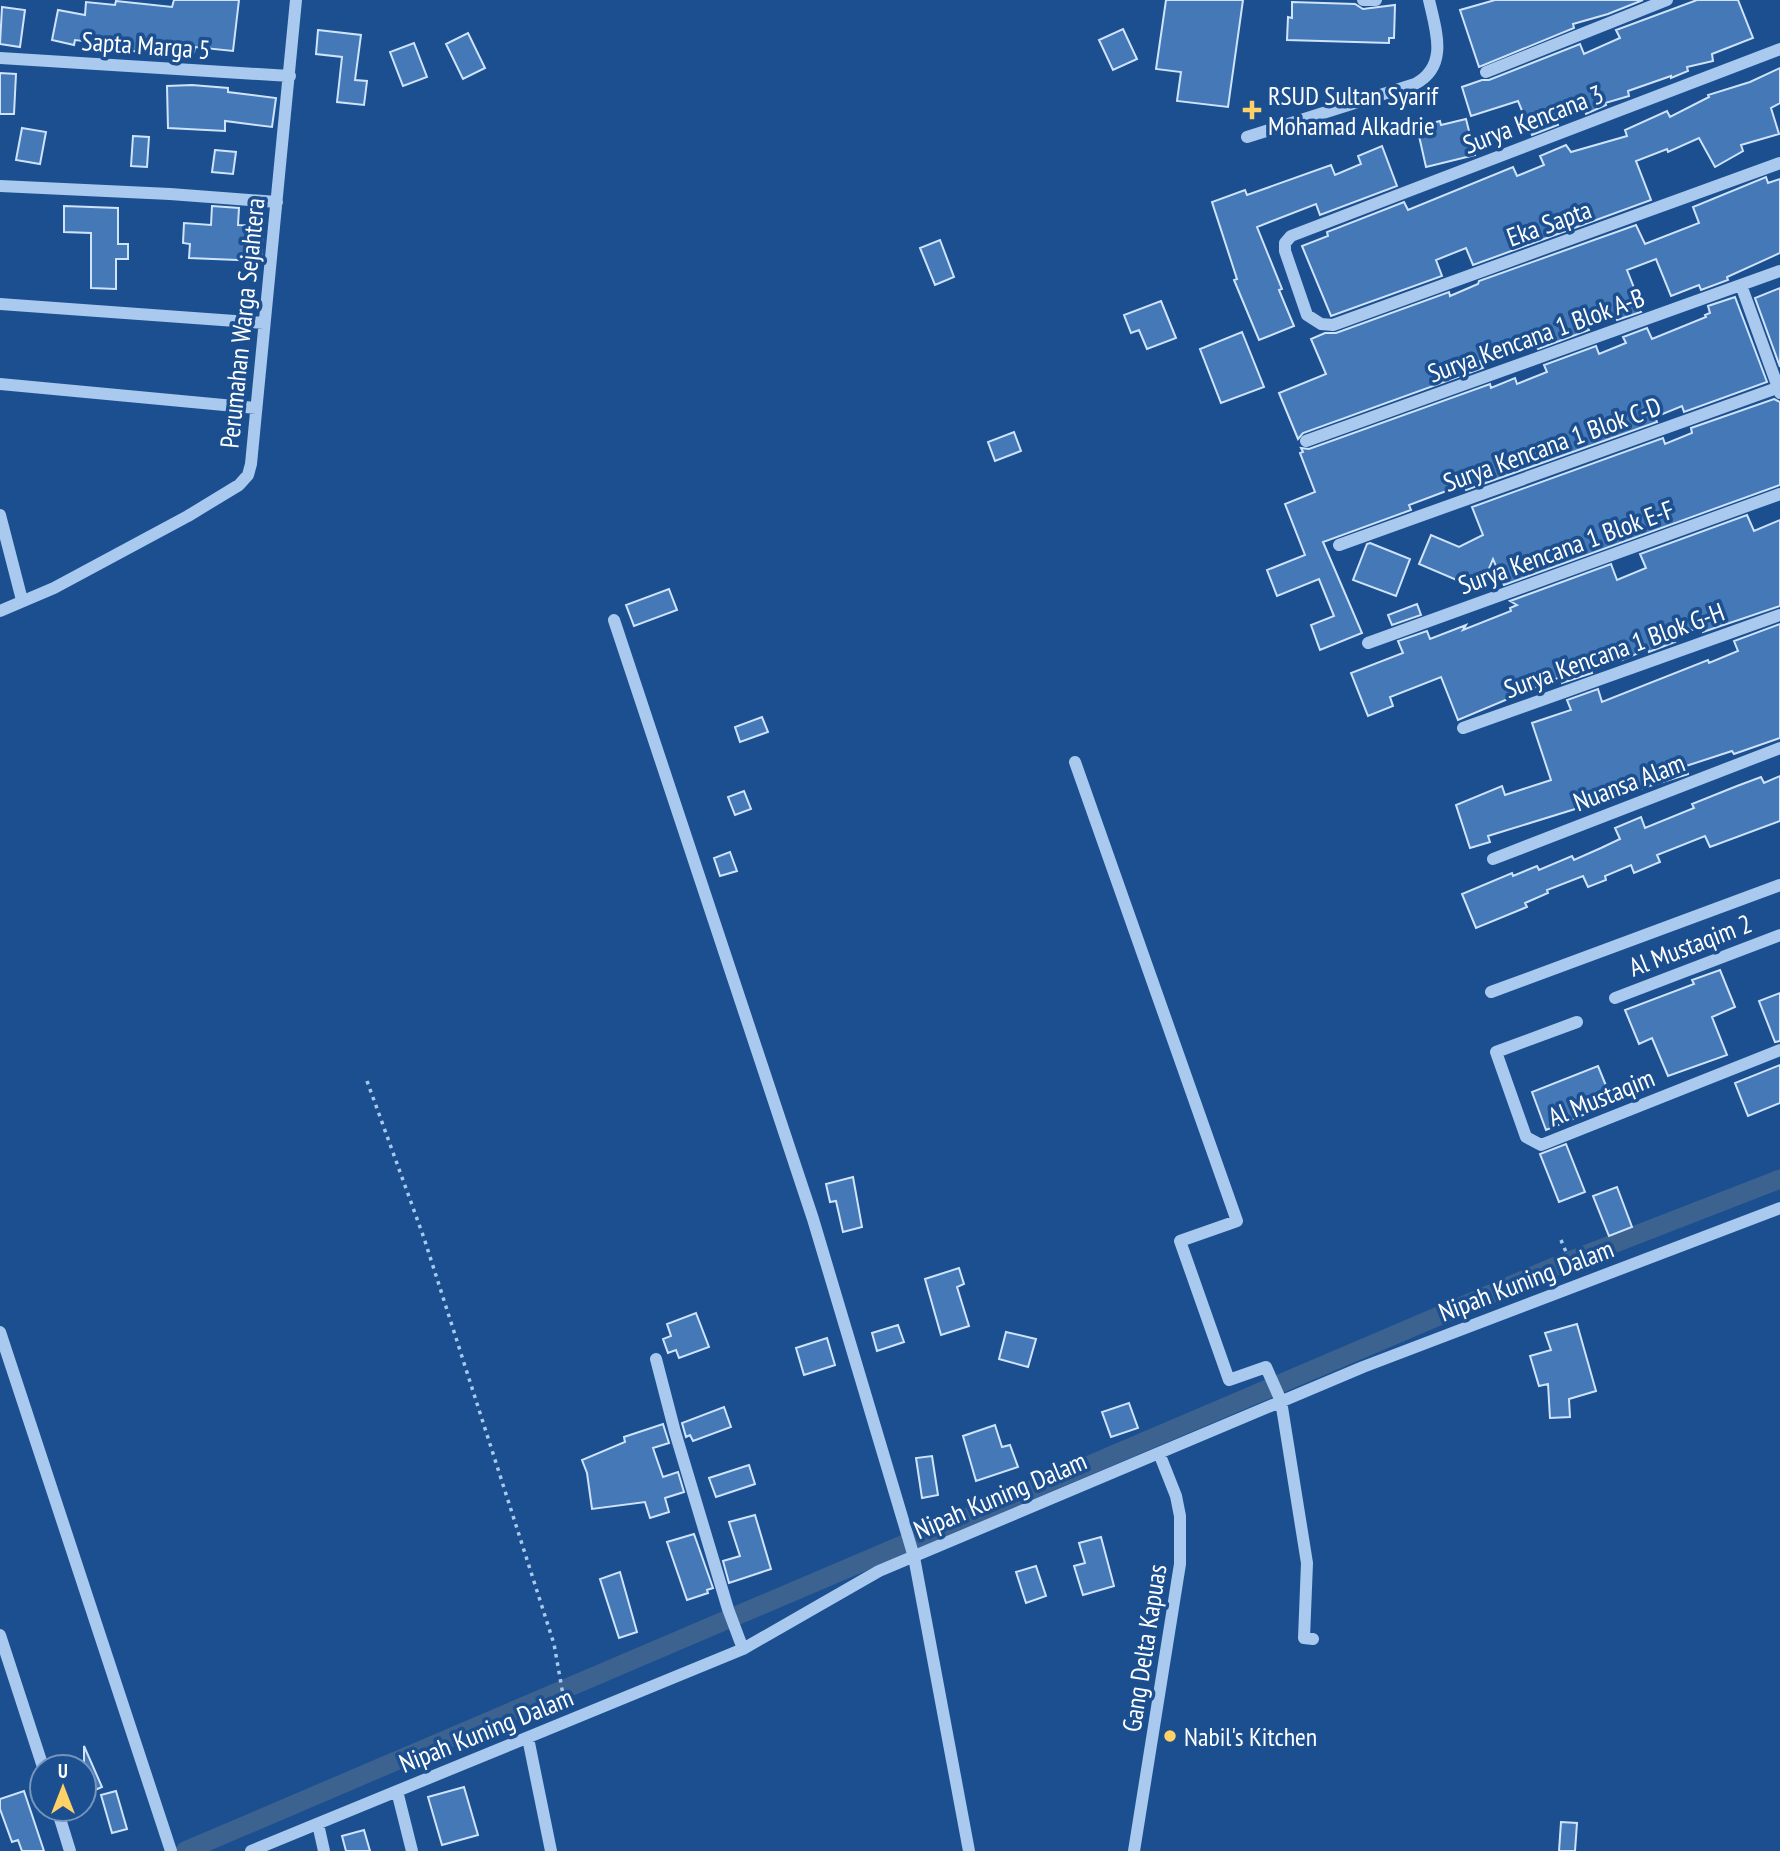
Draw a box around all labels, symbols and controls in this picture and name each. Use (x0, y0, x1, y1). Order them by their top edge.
street label: Sapta Marga 5 (81, 24, 211, 66)
street label: Surya Kencana 3 (1458, 77, 1608, 161)
place label: RSUD Sultan Syarif Mohamad Alkadrie (1268, 79, 1439, 142)
marker: RSUD Sultan Syarif Mohamad Alkadrie (1242, 100, 1262, 120)
street label: Eka Sapta (1502, 193, 1596, 253)
street label: Perumahan Warga Sejahtera (212, 196, 272, 450)
street label: Surya Kencana 1 Blok A-B (1423, 280, 1649, 390)
street label: Surya Kencana 1 Blok C-D (1439, 389, 1665, 499)
street label: Surya Kencana 1 Blok E-F (1454, 493, 1678, 601)
street label: Surya Kencana 1 Blok G-H (1499, 595, 1729, 705)
street label: Nuansa Alam (1569, 746, 1689, 818)
street label: Al Mustaqim 2 (1624, 906, 1756, 984)
street label: Al Mustaqim (1543, 1061, 1659, 1133)
street label: Nipah Kuning Dalam (1434, 1232, 1618, 1328)
street label: Nipah Kuning Dalam (909, 1444, 1091, 1546)
street label: Gang Delta Kapuas (1114, 1562, 1174, 1734)
street label: Nipah Kuning Dalam (394, 1680, 578, 1780)
place label: Nabil's Kitchen (1184, 1720, 1317, 1753)
marker: Nabil's Kitchen (1162, 1728, 1178, 1744)
north arrow (28, 1753, 98, 1823)
text: U (58, 1759, 68, 1783)

